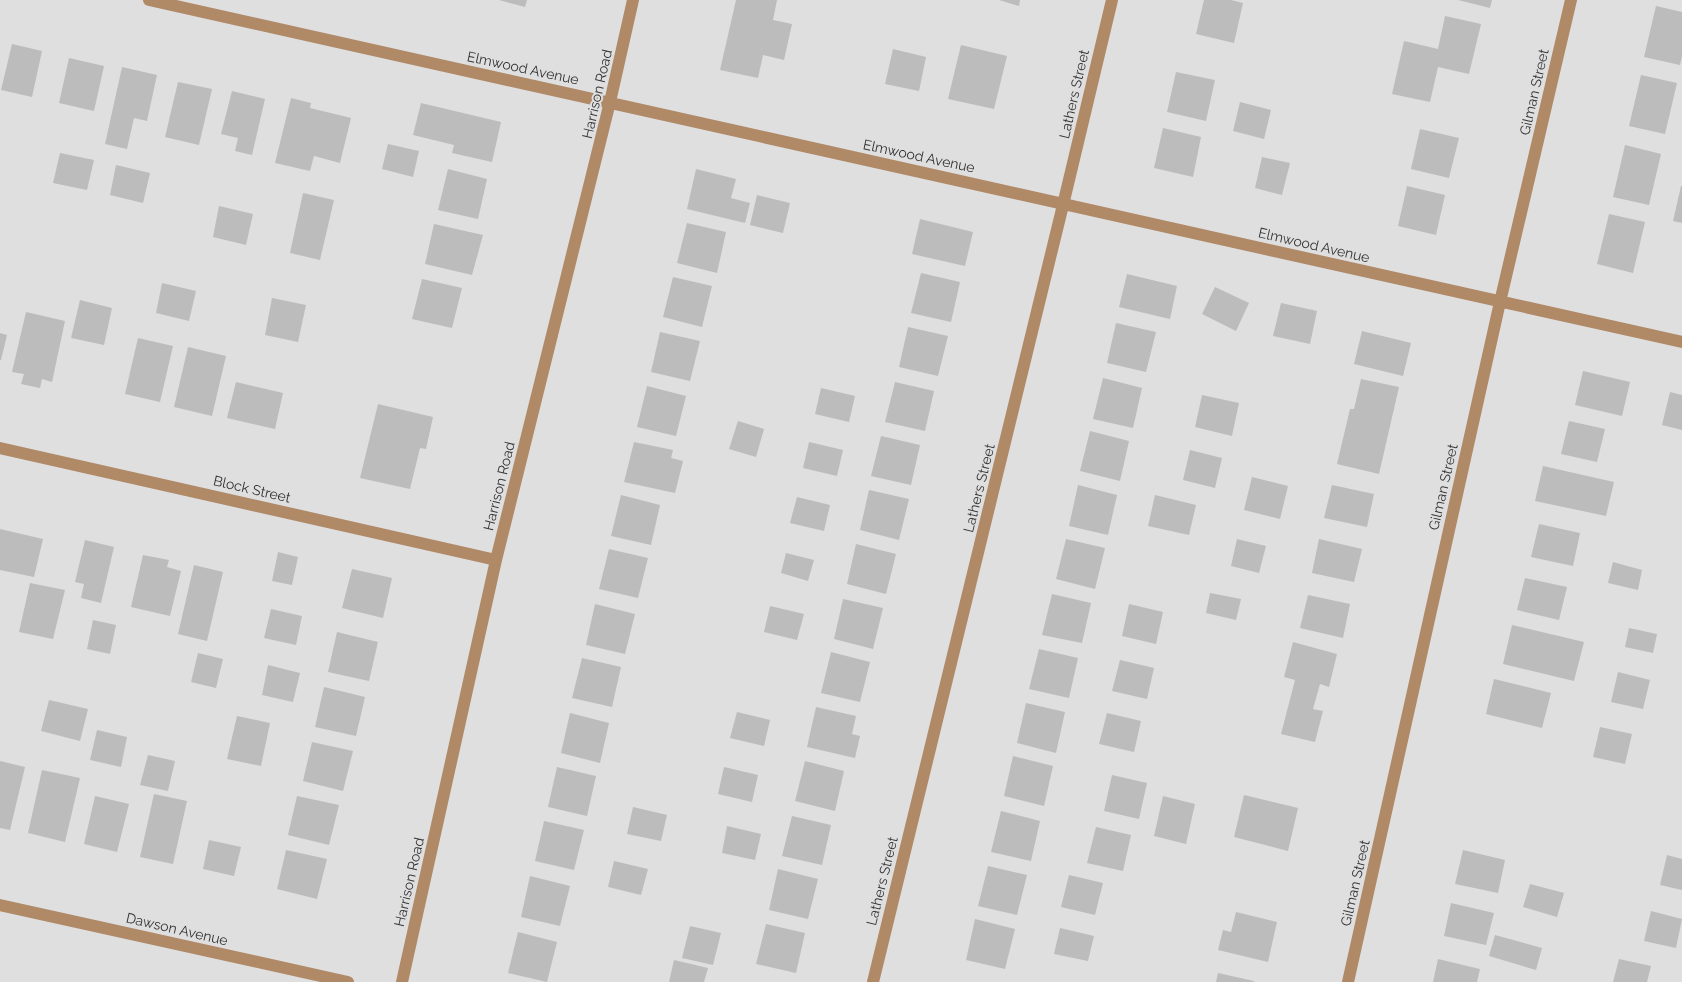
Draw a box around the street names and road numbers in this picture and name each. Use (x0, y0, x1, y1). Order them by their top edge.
street label: Gilman Street (1516, 47, 1552, 137)
street label: Elmwood Avenue (466, 48, 580, 88)
street label: Harrison Road (579, 48, 615, 140)
street label: Lathers Street (1056, 48, 1092, 140)
street label: Elmwood Avenue (862, 136, 976, 176)
street label: Elmwood Avenue (1257, 224, 1371, 266)
street label: Harrison Road (480, 440, 518, 532)
street label: Lathers Street (960, 442, 998, 534)
street label: Gilman Street (1425, 442, 1461, 532)
street label: Block Street (212, 472, 293, 506)
street label: Lathers Street (863, 835, 901, 927)
street label: Harrison Road (391, 836, 427, 928)
street label: Gilman Street (1337, 838, 1373, 928)
street label: Dawson Avenue (124, 909, 230, 949)

